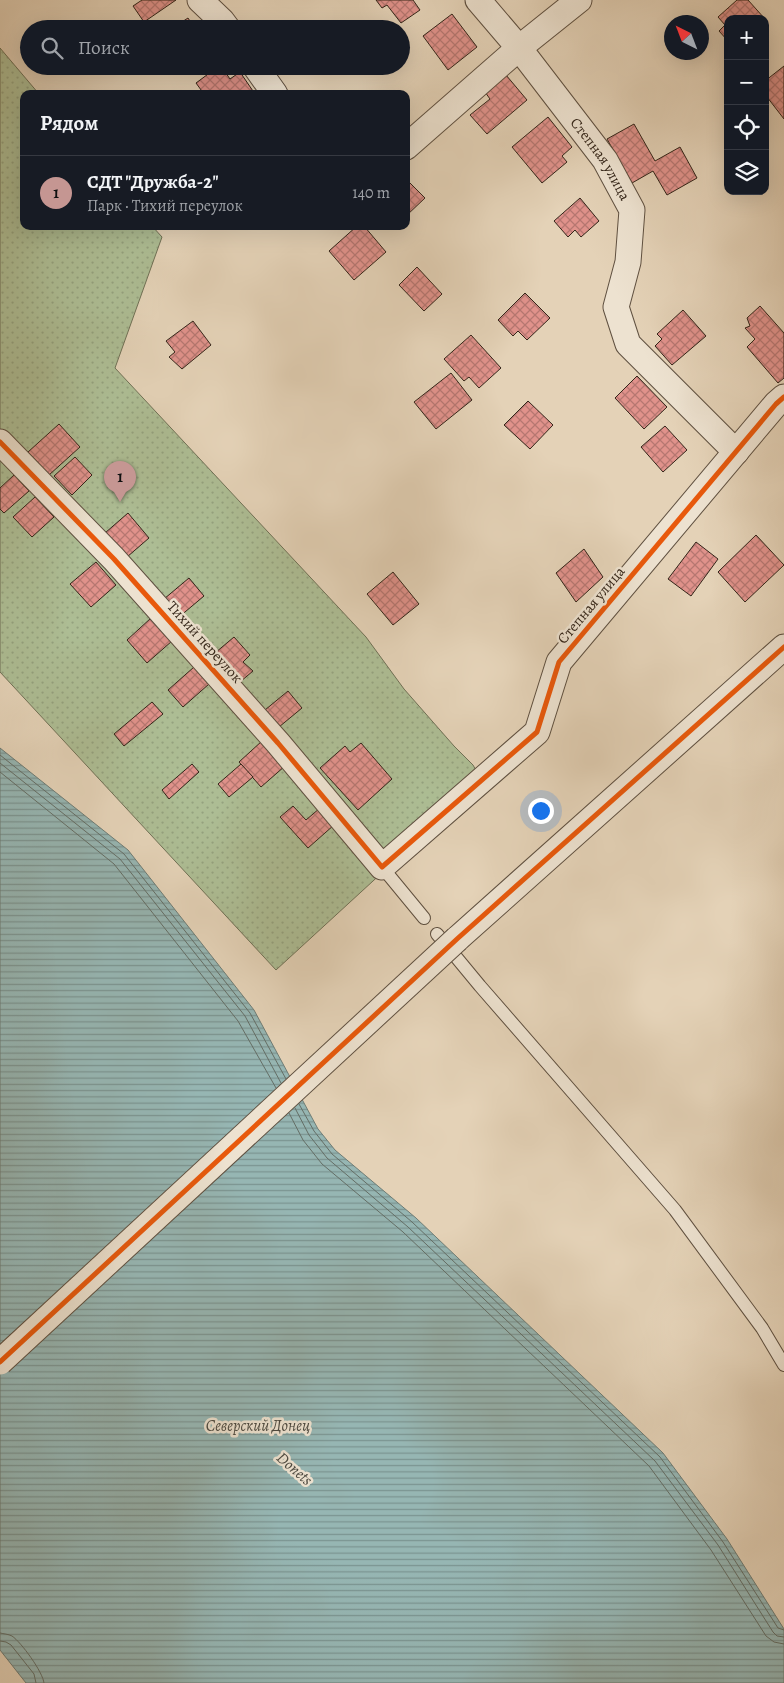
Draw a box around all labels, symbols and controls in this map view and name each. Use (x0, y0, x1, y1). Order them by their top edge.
north arrow (664, 15, 709, 60)
map controls (724, 15, 769, 195)
button: + (724, 15, 769, 60)
search box (20, 20, 410, 75)
icon: search (38, 34, 66, 62)
text: Поиск (78, 35, 130, 61)
button: − (724, 60, 769, 105)
button: locate (724, 105, 769, 150)
text: Рядом (40, 109, 98, 137)
street label: Степная улица (566, 113, 635, 204)
button: layers (724, 150, 769, 195)
text: СДТ "Дружба-2" (87, 169, 219, 195)
text: 1 (53, 182, 59, 204)
text: 140 m (352, 182, 390, 204)
text: Парк · Тихий переулок (87, 195, 243, 217)
pin: 1 (104, 461, 136, 502)
street label: Степная улица (553, 562, 629, 648)
street label: Тихий переулок (163, 597, 247, 688)
your location (528, 798, 554, 824)
water label: Северский Донец (206, 1415, 310, 1437)
water label: Donets (272, 1447, 317, 1491)

